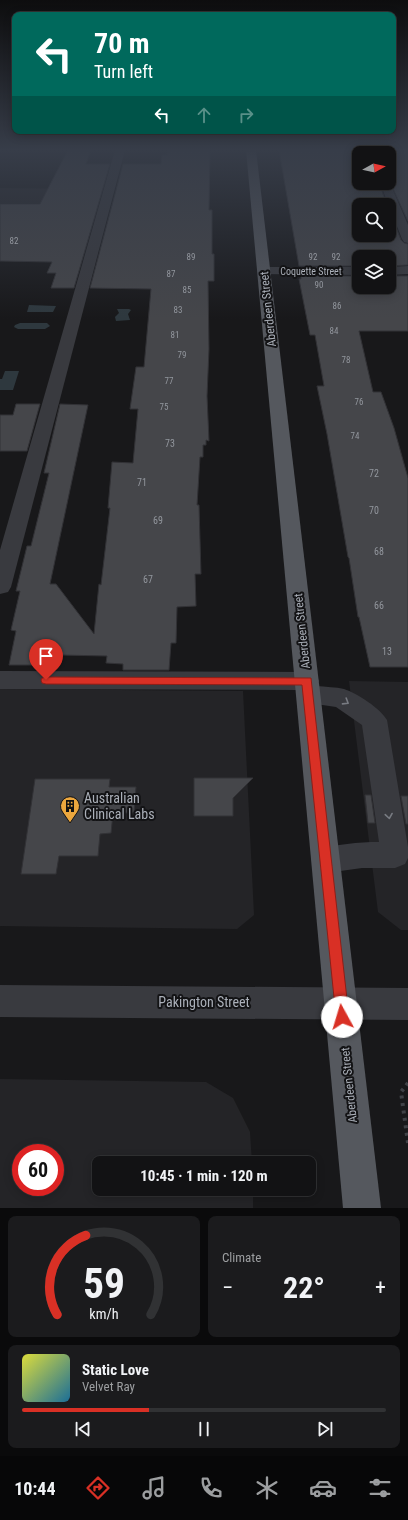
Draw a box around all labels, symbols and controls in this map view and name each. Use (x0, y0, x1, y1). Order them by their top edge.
text: 70 m (94, 27, 150, 60)
icon: left (28, 28, 80, 80)
text: Turn left (94, 61, 153, 82)
icon: left (151, 104, 173, 126)
icon: ahead (193, 104, 215, 126)
icon: right (235, 104, 257, 126)
north arrow (352, 146, 396, 190)
map controls (352, 146, 396, 294)
button: search (352, 198, 396, 242)
house number: 82 (10, 236, 19, 246)
button: layers (352, 250, 396, 294)
house number: 89 (187, 252, 195, 262)
house number: 92 (309, 252, 318, 262)
house number: 92 (332, 252, 341, 262)
street label: Coquette Street (280, 266, 342, 277)
house number: 87 (167, 269, 176, 279)
street label: Aberdeen Street (257, 270, 279, 347)
house number: 90 (315, 280, 323, 290)
house number: 85 (183, 285, 192, 295)
house number: 86 (333, 301, 341, 311)
house number: 83 (174, 305, 182, 315)
house number: 84 (330, 326, 339, 336)
house number: 81 (171, 330, 179, 340)
house number: 79 (178, 350, 186, 360)
house number: 78 (342, 355, 350, 365)
house number: 77 (165, 376, 174, 386)
house number: 76 (355, 397, 363, 407)
house number: 75 (160, 402, 169, 412)
house number: 74 (351, 431, 360, 441)
house number: 73 (165, 438, 175, 449)
house number: 72 (369, 468, 379, 479)
house number: 71 (137, 477, 147, 488)
house number: 70 (369, 505, 379, 516)
house number: 69 (153, 515, 163, 526)
house number: 68 (374, 546, 384, 557)
house number: 67 (143, 574, 153, 585)
street label: Aberdeen Street (291, 592, 313, 669)
house number: 66 (374, 600, 384, 611)
pin (29, 639, 63, 680)
icon: arrive (35, 645, 57, 667)
house number: 13 (382, 646, 392, 657)
one-way arrow (342, 697, 349, 704)
place label: Australian Clinical Labs (84, 790, 155, 822)
building icon: Australian Clinical Labs (59, 795, 81, 823)
one-way arrow (384, 813, 393, 819)
street label: Pakington Street (158, 994, 250, 1010)
position arrow (321, 996, 363, 1038)
street label: Aberdeen Street (338, 1046, 360, 1123)
speed limit sign: 60 (12, 1144, 64, 1196)
text: 10:45 · 1 min · 120 m (140, 1167, 268, 1185)
text: Climate (222, 1250, 261, 1265)
text: 59 (83, 1258, 125, 1307)
text: 22° (283, 1270, 325, 1305)
text: − (222, 1275, 233, 1300)
text: + (375, 1275, 386, 1300)
text: km/h (89, 1305, 119, 1321)
text: Static Love (82, 1361, 149, 1379)
text: Velvet Ray (82, 1379, 135, 1394)
icon: previous (72, 1418, 94, 1440)
icon: pause (193, 1418, 215, 1440)
icon: next (314, 1418, 336, 1440)
icon: directions (84, 1474, 112, 1502)
icon: music (140, 1474, 168, 1502)
icon: phone (197, 1474, 225, 1502)
icon: climate (253, 1474, 281, 1502)
icon: car (309, 1474, 337, 1502)
icon: filters (366, 1474, 394, 1502)
text: 10:44 (14, 1478, 56, 1499)

